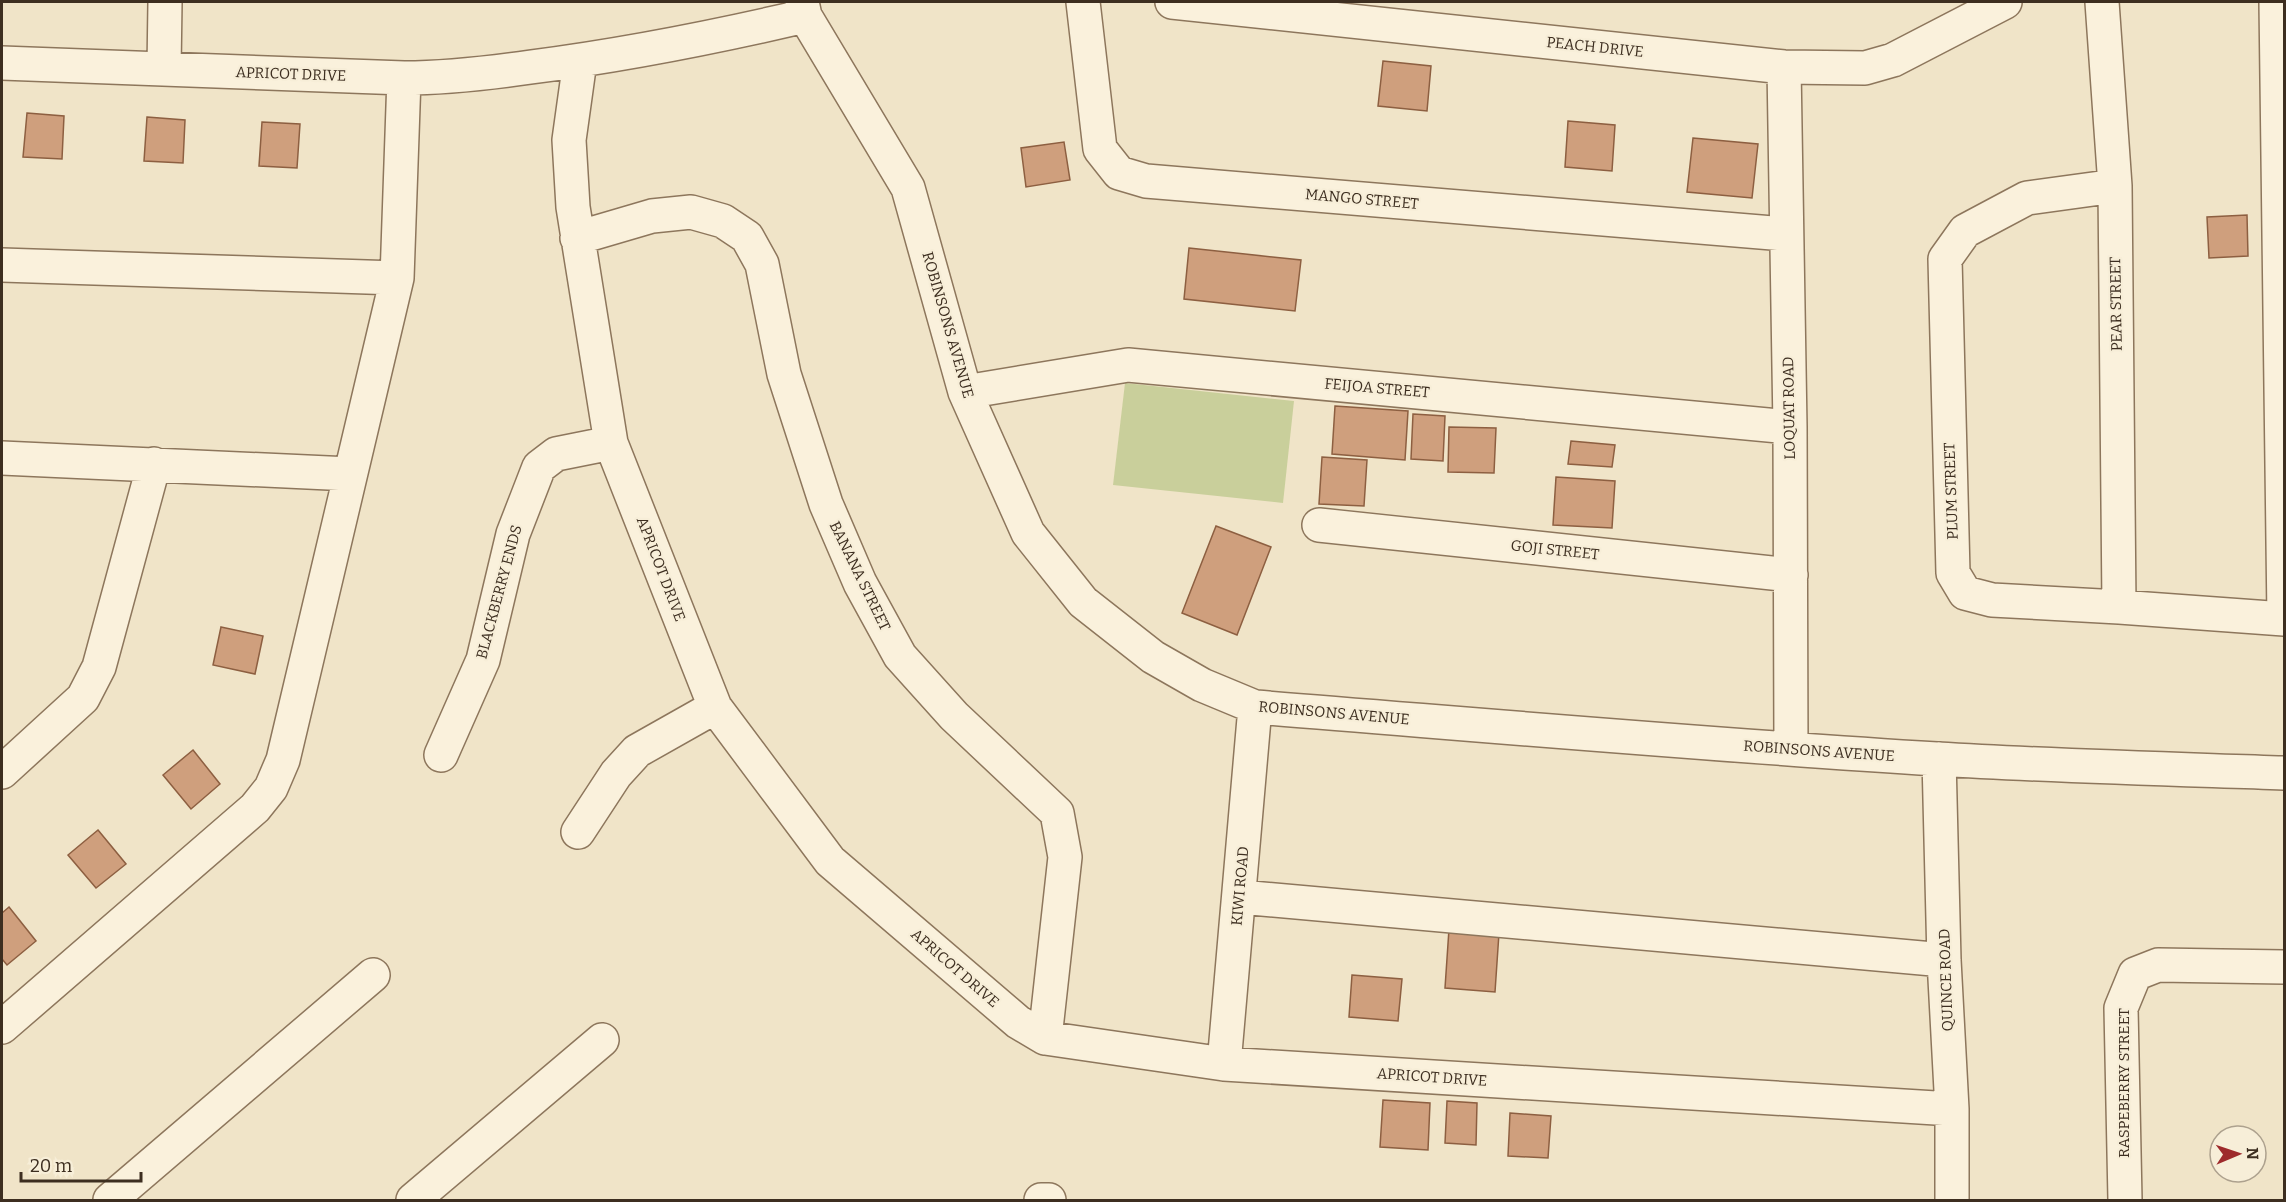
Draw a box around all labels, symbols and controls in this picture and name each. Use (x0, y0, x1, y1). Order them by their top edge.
street label: PEACH DRIVE (1546, 33, 1644, 61)
street label: APRICOT DRIVE (235, 63, 347, 85)
street label: MANGO STREET (1305, 185, 1420, 213)
street label: ROBINSONS AVENUE (918, 250, 978, 400)
street label: PEAR STREET (2106, 256, 2126, 351)
street label: LOQUAT ROAD (1779, 356, 1799, 460)
street label: FEIJOA STREET (1324, 374, 1431, 402)
street label: PLUM STREET (1940, 442, 1962, 540)
street label: APRICOT DRIVE (633, 514, 689, 624)
street label: BANANA STREET (826, 518, 894, 634)
street label: BLACKBERRY ENDS (472, 523, 526, 661)
street label: GOJI STREET (1510, 536, 1600, 564)
street label: ROBINSONS AVENUE (1258, 697, 1410, 729)
street label: ROBINSONS AVENUE (1743, 737, 1895, 765)
street label: KIWI ROAD (1228, 846, 1252, 926)
street label: APRICOT DRIVE (907, 925, 1003, 1011)
street label: QUINCE ROAD (1935, 928, 1957, 1032)
street label: RASPEBERRY STREET (2115, 1008, 2133, 1158)
street label: APRICOT DRIVE (1376, 1064, 1488, 1090)
north arrow (2208, 1124, 2268, 1184)
scale bar (21, 1145, 141, 1183)
text: N (2243, 1147, 2262, 1160)
text: 20 m (30, 1155, 72, 1177)

